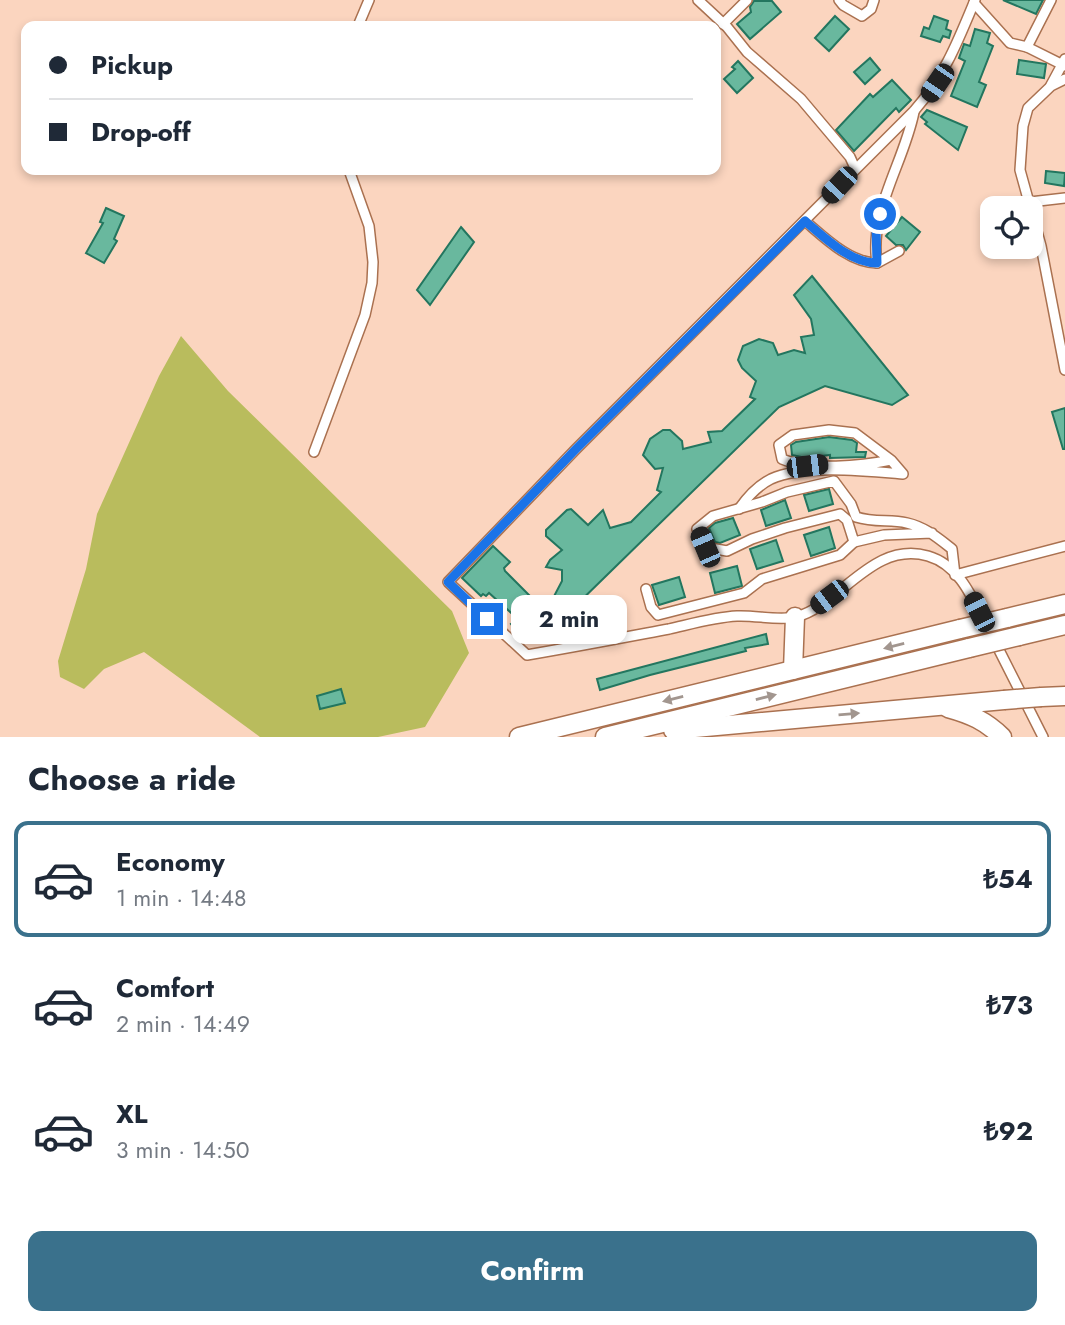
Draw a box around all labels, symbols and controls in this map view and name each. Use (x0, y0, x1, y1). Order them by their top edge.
text: Pickup (91, 46, 173, 84)
car (917, 60, 958, 106)
text: Drop-off (91, 113, 191, 151)
car (817, 162, 862, 208)
map controls (980, 196, 1043, 259)
button: locate (980, 196, 1043, 259)
route start (864, 198, 896, 230)
car (785, 453, 830, 479)
car (688, 524, 723, 570)
car (806, 576, 853, 618)
car (961, 589, 998, 635)
callout: 2 min (512, 594, 627, 644)
text: 2 min (539, 602, 599, 636)
route end (471, 603, 503, 635)
one-way arrow (883, 640, 905, 651)
one-way arrow (755, 692, 777, 703)
one-way arrow (662, 694, 684, 705)
one-way arrow (839, 708, 861, 719)
text: Choose a ride (28, 756, 236, 802)
text: Economy (116, 843, 225, 881)
icon: car (32, 848, 95, 911)
text: ₺54 (983, 860, 1033, 898)
text: 1 min · 14:48 (116, 881, 247, 915)
text: Comfort (116, 969, 214, 1007)
icon: car (32, 974, 95, 1037)
text: ₺73 (986, 986, 1033, 1024)
text: 2 min · 14:49 (116, 1007, 250, 1041)
text: XL (116, 1095, 148, 1133)
icon: car (32, 1100, 95, 1163)
text: ₺92 (984, 1112, 1033, 1150)
text: 3 min · 14:50 (116, 1133, 250, 1167)
button: Confirm (28, 1231, 1037, 1311)

